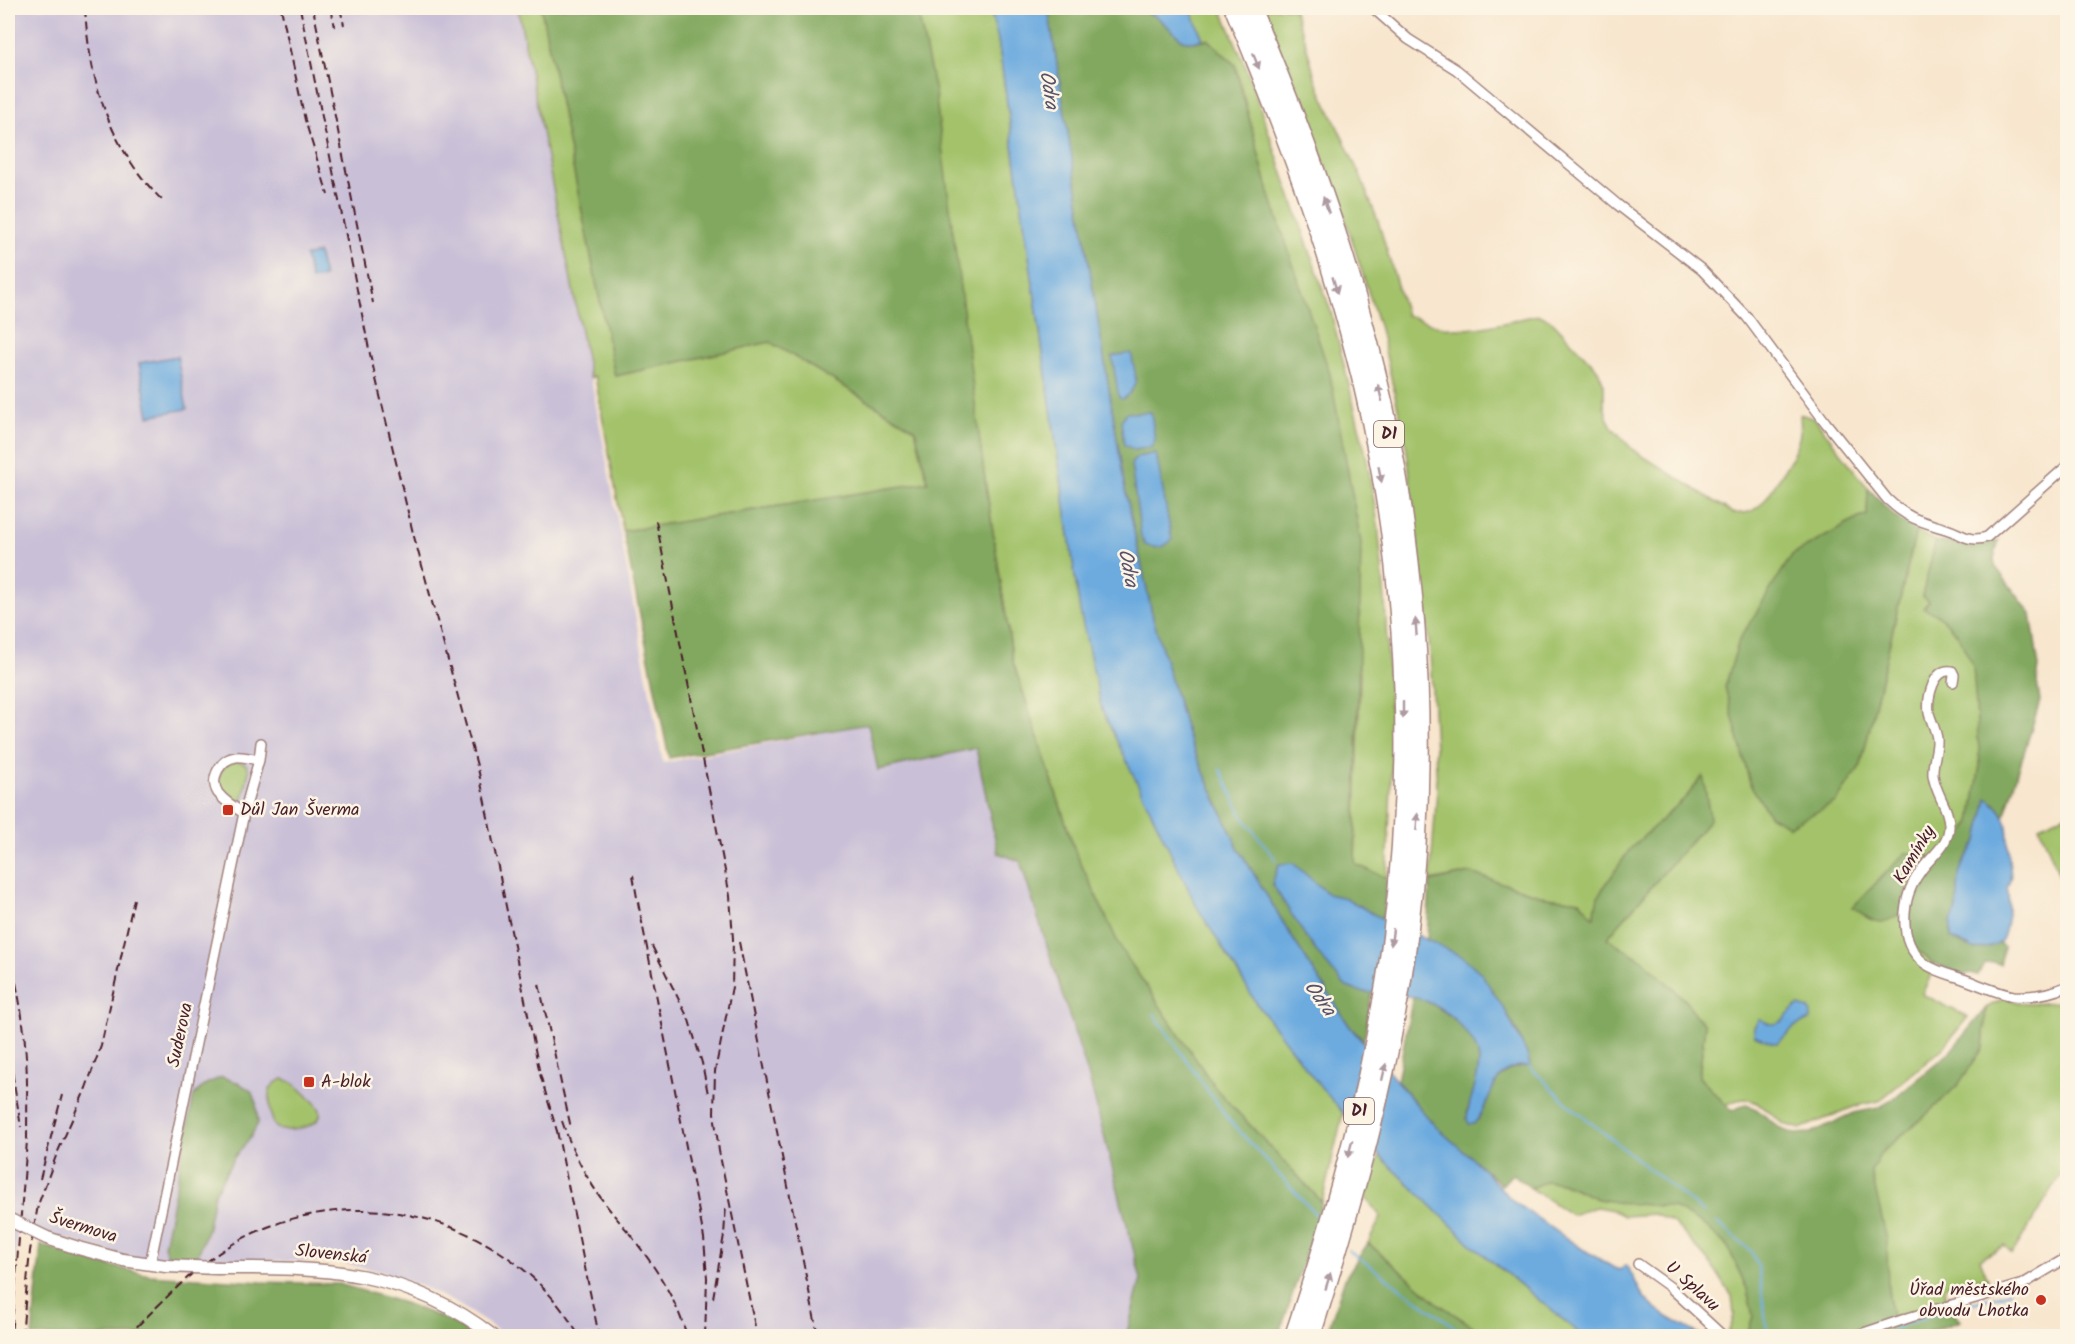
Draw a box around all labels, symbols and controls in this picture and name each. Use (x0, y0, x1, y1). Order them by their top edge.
one-way arrow (1251, 53, 1261, 71)
water label: Odra (1029, 69, 1067, 113)
one-way arrow (1321, 196, 1331, 214)
one-way arrow (1331, 276, 1340, 294)
one-way arrow (1375, 384, 1385, 402)
road number: D1 (1374, 421, 1404, 447)
one-way arrow (1376, 465, 1385, 484)
water label: Odra (1108, 546, 1147, 591)
one-way arrow (1411, 617, 1421, 636)
one-way arrow (1398, 700, 1408, 719)
place label: Důl Jan Šverma (240, 796, 359, 825)
marker: Důl Jan Šverma (221, 803, 235, 817)
one-way arrow (1413, 812, 1422, 831)
street label: Kamínky (1886, 820, 1944, 890)
one-way arrow (1387, 928, 1396, 947)
water label: Odra (1295, 974, 1344, 1025)
street label: Suderova (160, 1000, 202, 1070)
one-way arrow (1380, 1062, 1389, 1081)
place label: A-blok (321, 1068, 371, 1097)
marker: A-blok (302, 1075, 316, 1089)
road number: D1 (1344, 1098, 1374, 1124)
one-way arrow (1345, 1140, 1354, 1158)
street label: Švermova (45, 1204, 121, 1252)
street label: Slovenská (294, 1237, 370, 1273)
street label: U Splavu (1658, 1254, 1726, 1320)
one-way arrow (1324, 1272, 1334, 1290)
place label: Úřad městského obvodu Lhotka (1909, 1276, 2029, 1326)
marker: Úřad městského obvodu Lhotka (2034, 1293, 2048, 1307)

